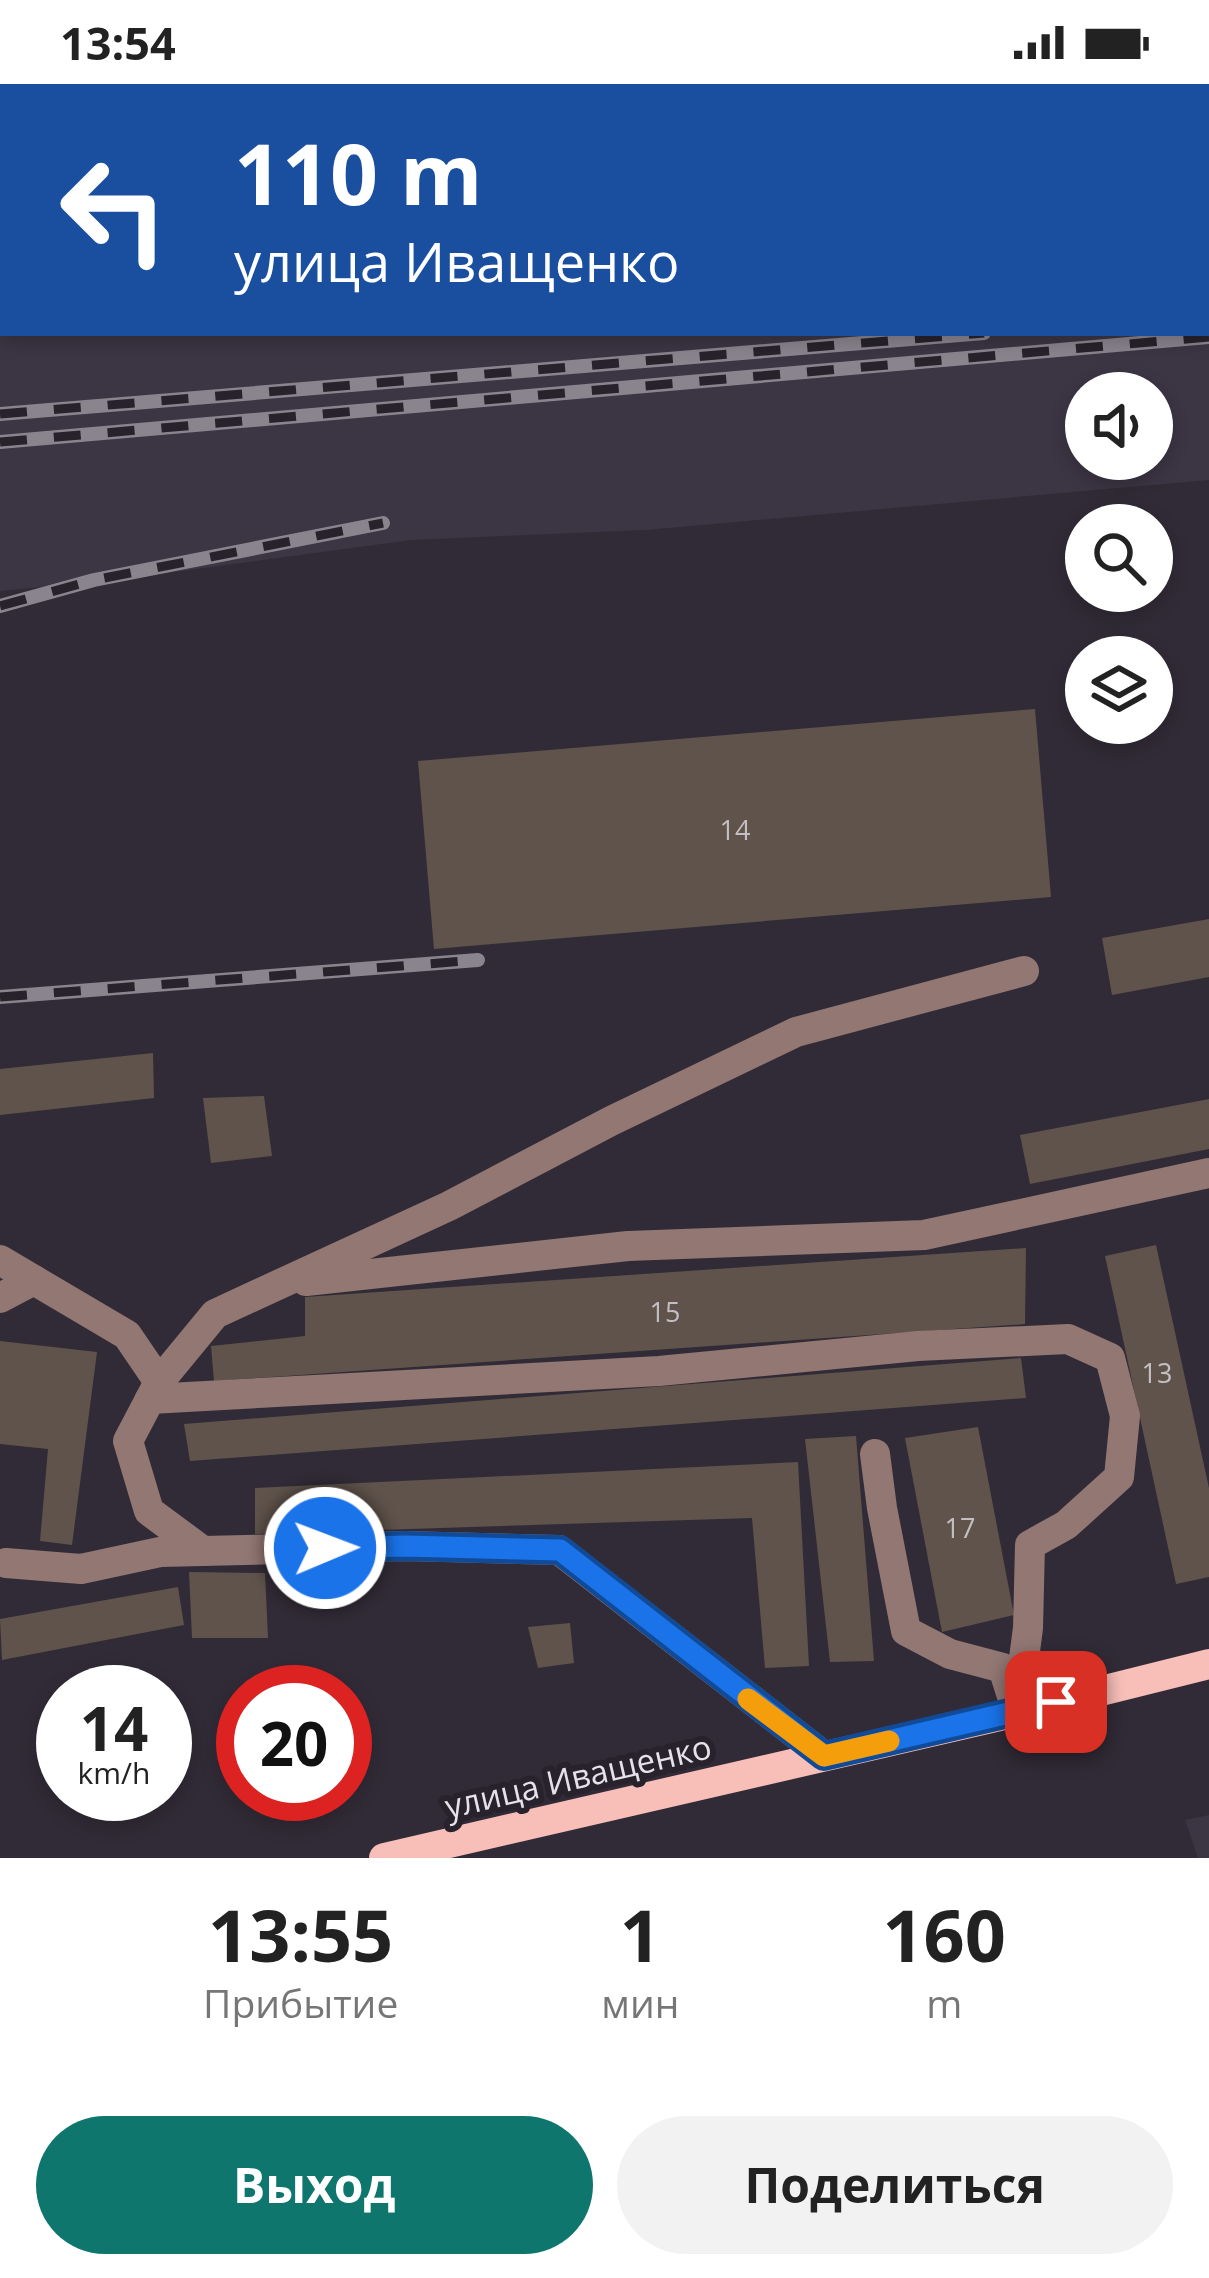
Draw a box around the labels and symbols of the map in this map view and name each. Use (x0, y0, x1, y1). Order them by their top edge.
house number: 14 (720, 811, 750, 848)
house number: 15 (650, 1293, 680, 1330)
house number: 13 (1142, 1354, 1172, 1391)
position arrow (262, 1485, 388, 1611)
house number: 17 (945, 1509, 975, 1546)
pin (1005, 1651, 1107, 1753)
speed limit sign: 20 (216, 1665, 372, 1821)
street label: улица Иващенко (440, 1723, 716, 1829)

